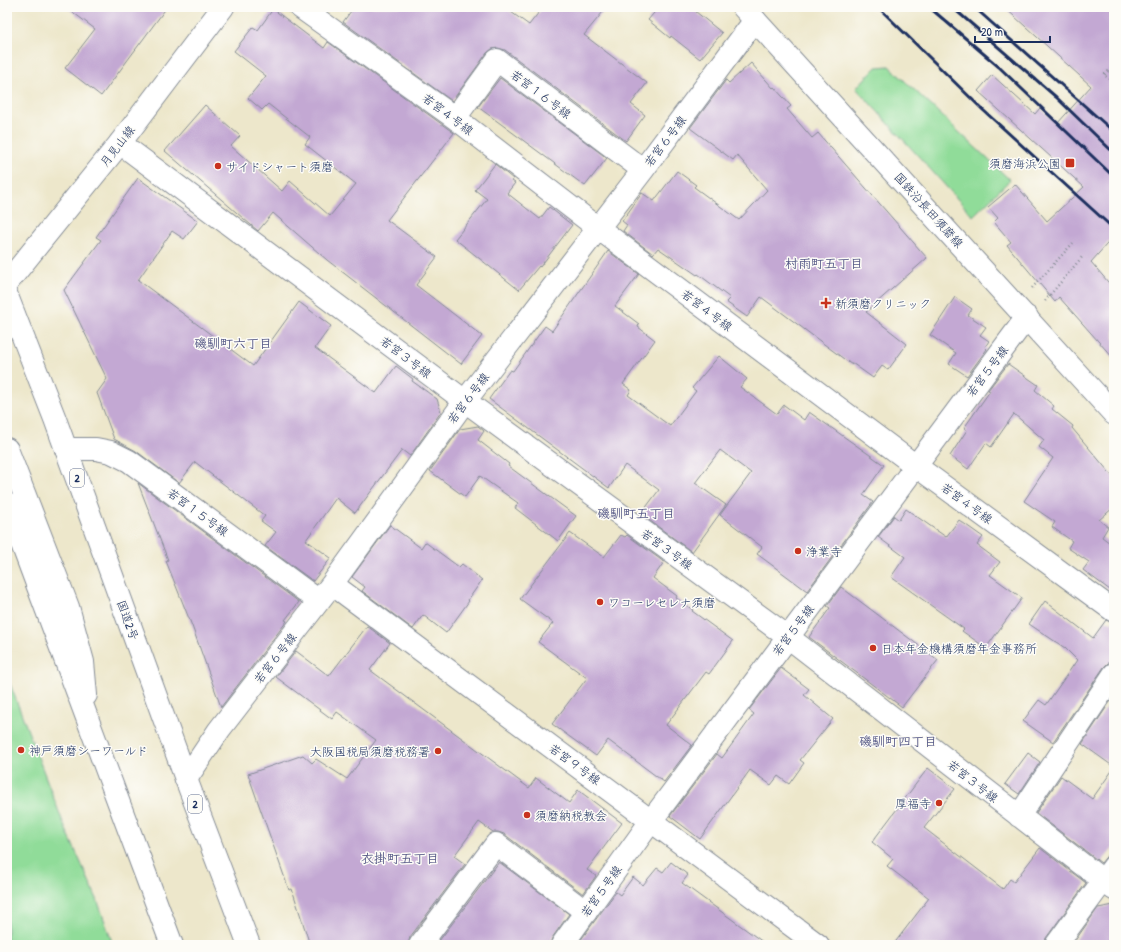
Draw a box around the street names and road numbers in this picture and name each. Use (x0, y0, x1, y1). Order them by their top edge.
street label: 若宮１６号線 (507, 66, 575, 122)
street label: 若宮４号線 (419, 89, 477, 139)
street label: 若宮６号線 (640, 112, 690, 170)
street label: 月見山線 (96, 122, 138, 170)
street label: 国鉄沿長田須磨線 (891, 169, 967, 251)
street label: 若宮４号線 (678, 285, 736, 335)
street label: 若宮３号線 (377, 332, 435, 382)
street label: 若宮５号線 (962, 342, 1012, 400)
street label: 若宮６号線 (443, 369, 493, 427)
road number: 2 (70, 469, 84, 487)
street label: 若宮４号線 (938, 478, 996, 528)
street label: 若宮１５号線 (164, 484, 232, 540)
street label: 若宮３号線 (638, 524, 696, 574)
street label: 国道2号 (113, 598, 143, 642)
street label: 若宮５号線 (768, 601, 818, 659)
street label: 若宮６号線 (250, 629, 300, 687)
street label: 若宮９号線 (546, 739, 604, 789)
street label: 若宮３号線 (944, 756, 1002, 806)
road number: 2 (188, 795, 202, 813)
street label: 若宮５号線 (576, 862, 626, 920)

